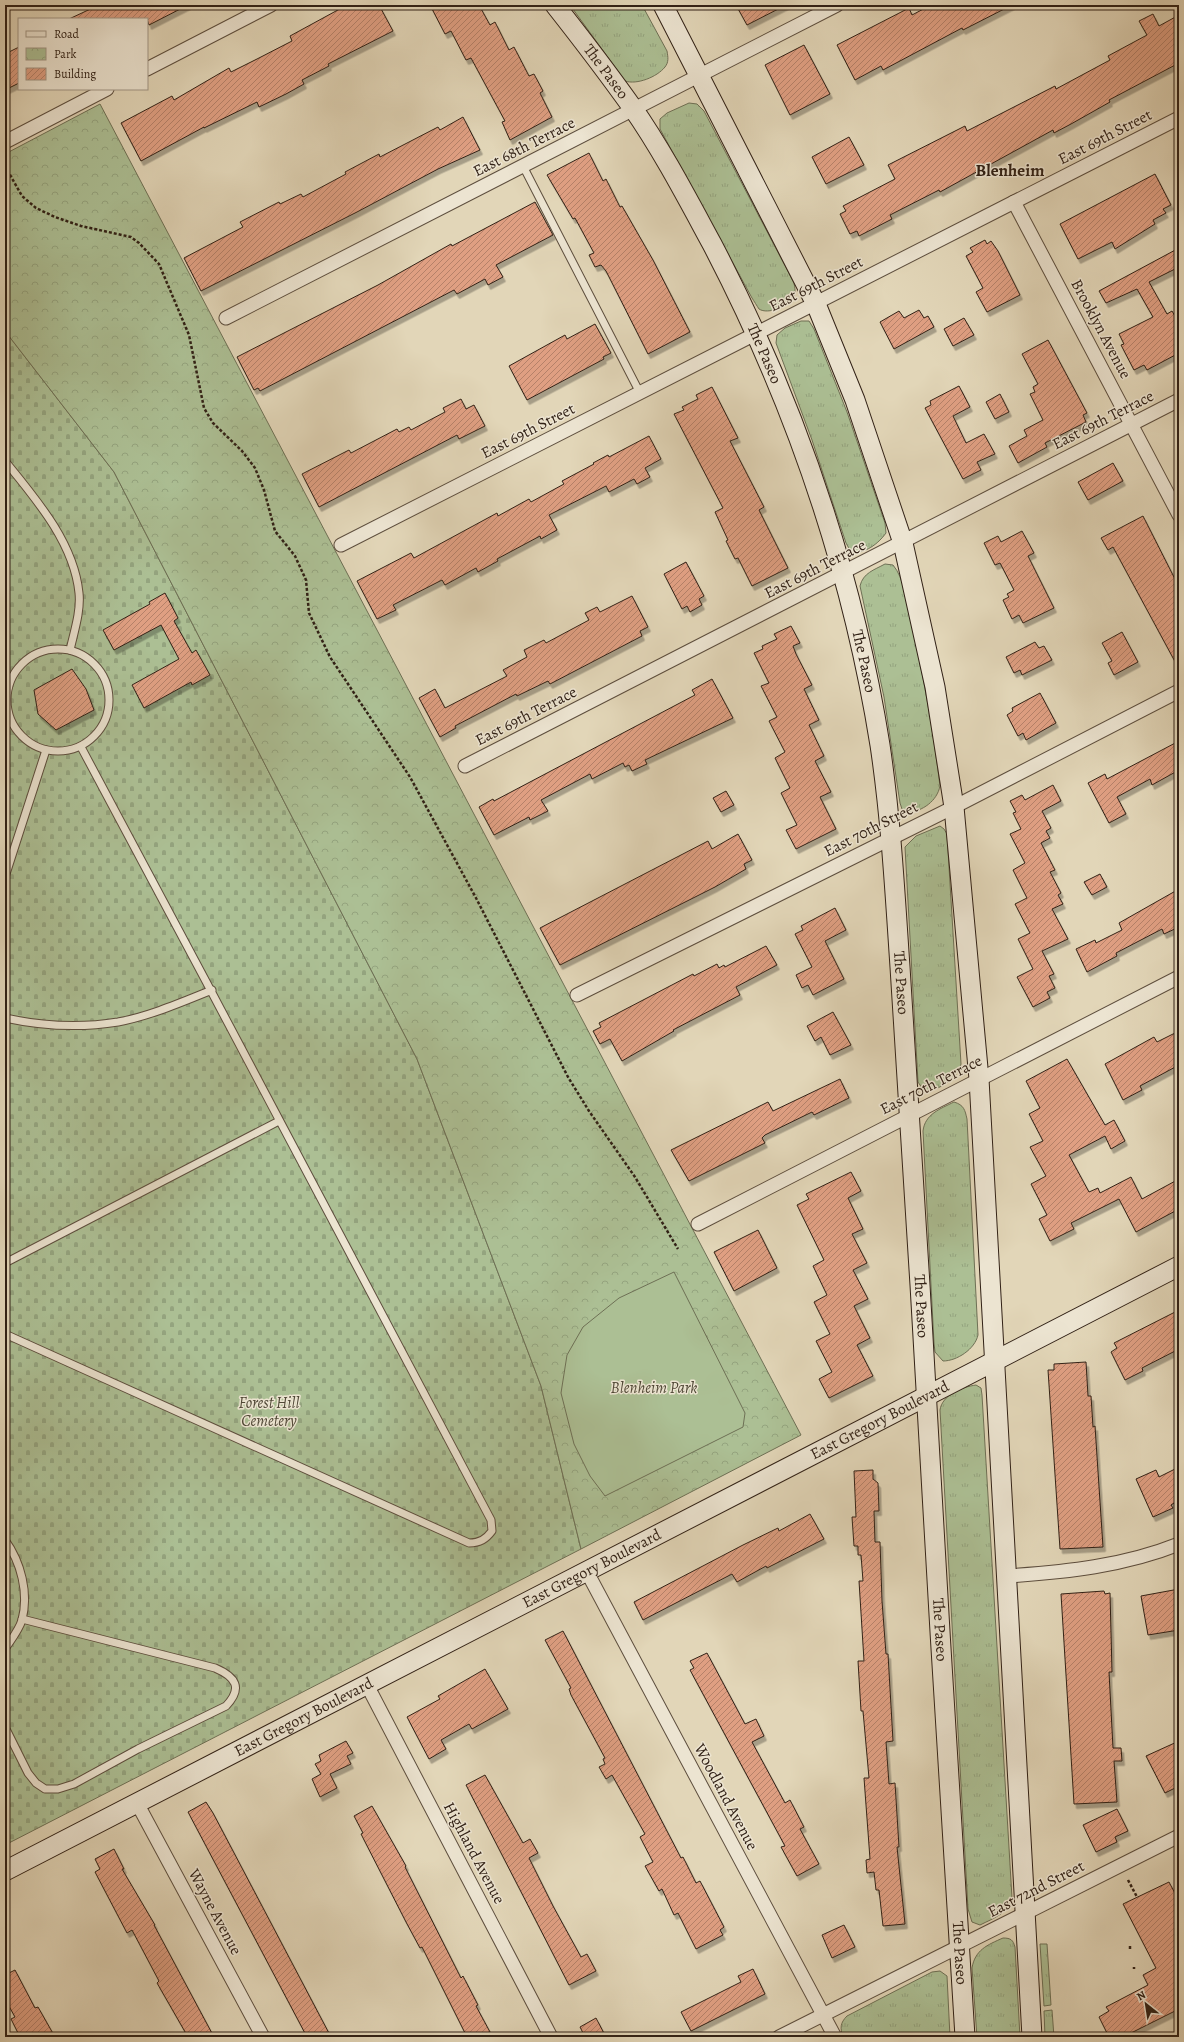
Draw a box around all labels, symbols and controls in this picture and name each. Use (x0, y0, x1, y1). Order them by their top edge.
legend (18, 18, 148, 90)
text: Road (54, 26, 80, 42)
street label: The Paseo (578, 39, 634, 104)
text: Park (54, 46, 77, 62)
text: Building (54, 66, 96, 82)
street label: East 69th Street (1054, 104, 1156, 170)
street label: East 68th Terrace (469, 112, 579, 182)
district label: Blenheim (976, 159, 1044, 182)
street label: East 69th Street (765, 251, 867, 317)
street label: Brooklyn Avenue (1065, 275, 1137, 383)
street label: The Paseo (741, 320, 787, 387)
street label: East 69th Terrace (1048, 385, 1158, 455)
street label: East 69th Street (477, 398, 579, 464)
street label: East 69th Terrace (760, 534, 870, 604)
street label: The Paseo (846, 628, 881, 695)
street label: East 69th Terrace (471, 681, 581, 751)
street label: East 70th Street (820, 796, 922, 862)
street label: The Paseo (888, 950, 914, 1015)
street label: East 70th Terrace (876, 1050, 986, 1120)
street label: The Paseo (908, 1274, 934, 1339)
street label: East Gregory Boulevard (806, 1375, 953, 1465)
park label: Blenheim Park (611, 1377, 697, 1399)
park label: Forest Hill Cemetery (238, 1392, 300, 1432)
street label: East Gregory Boulevard (518, 1524, 665, 1614)
street label: The Paseo (927, 1597, 953, 1662)
street label: East Gregory Boulevard (230, 1672, 377, 1762)
street label: Woodland Avenue (688, 1739, 763, 1854)
street label: Highland Avenue (438, 1798, 510, 1908)
street label: East 72nd Street (984, 1855, 1088, 1923)
street label: Wayne Avenue (183, 1864, 247, 1959)
street label: The Paseo (947, 1920, 973, 1985)
north arrow (1126, 1984, 1166, 2024)
text: N (1134, 1987, 1148, 2004)

